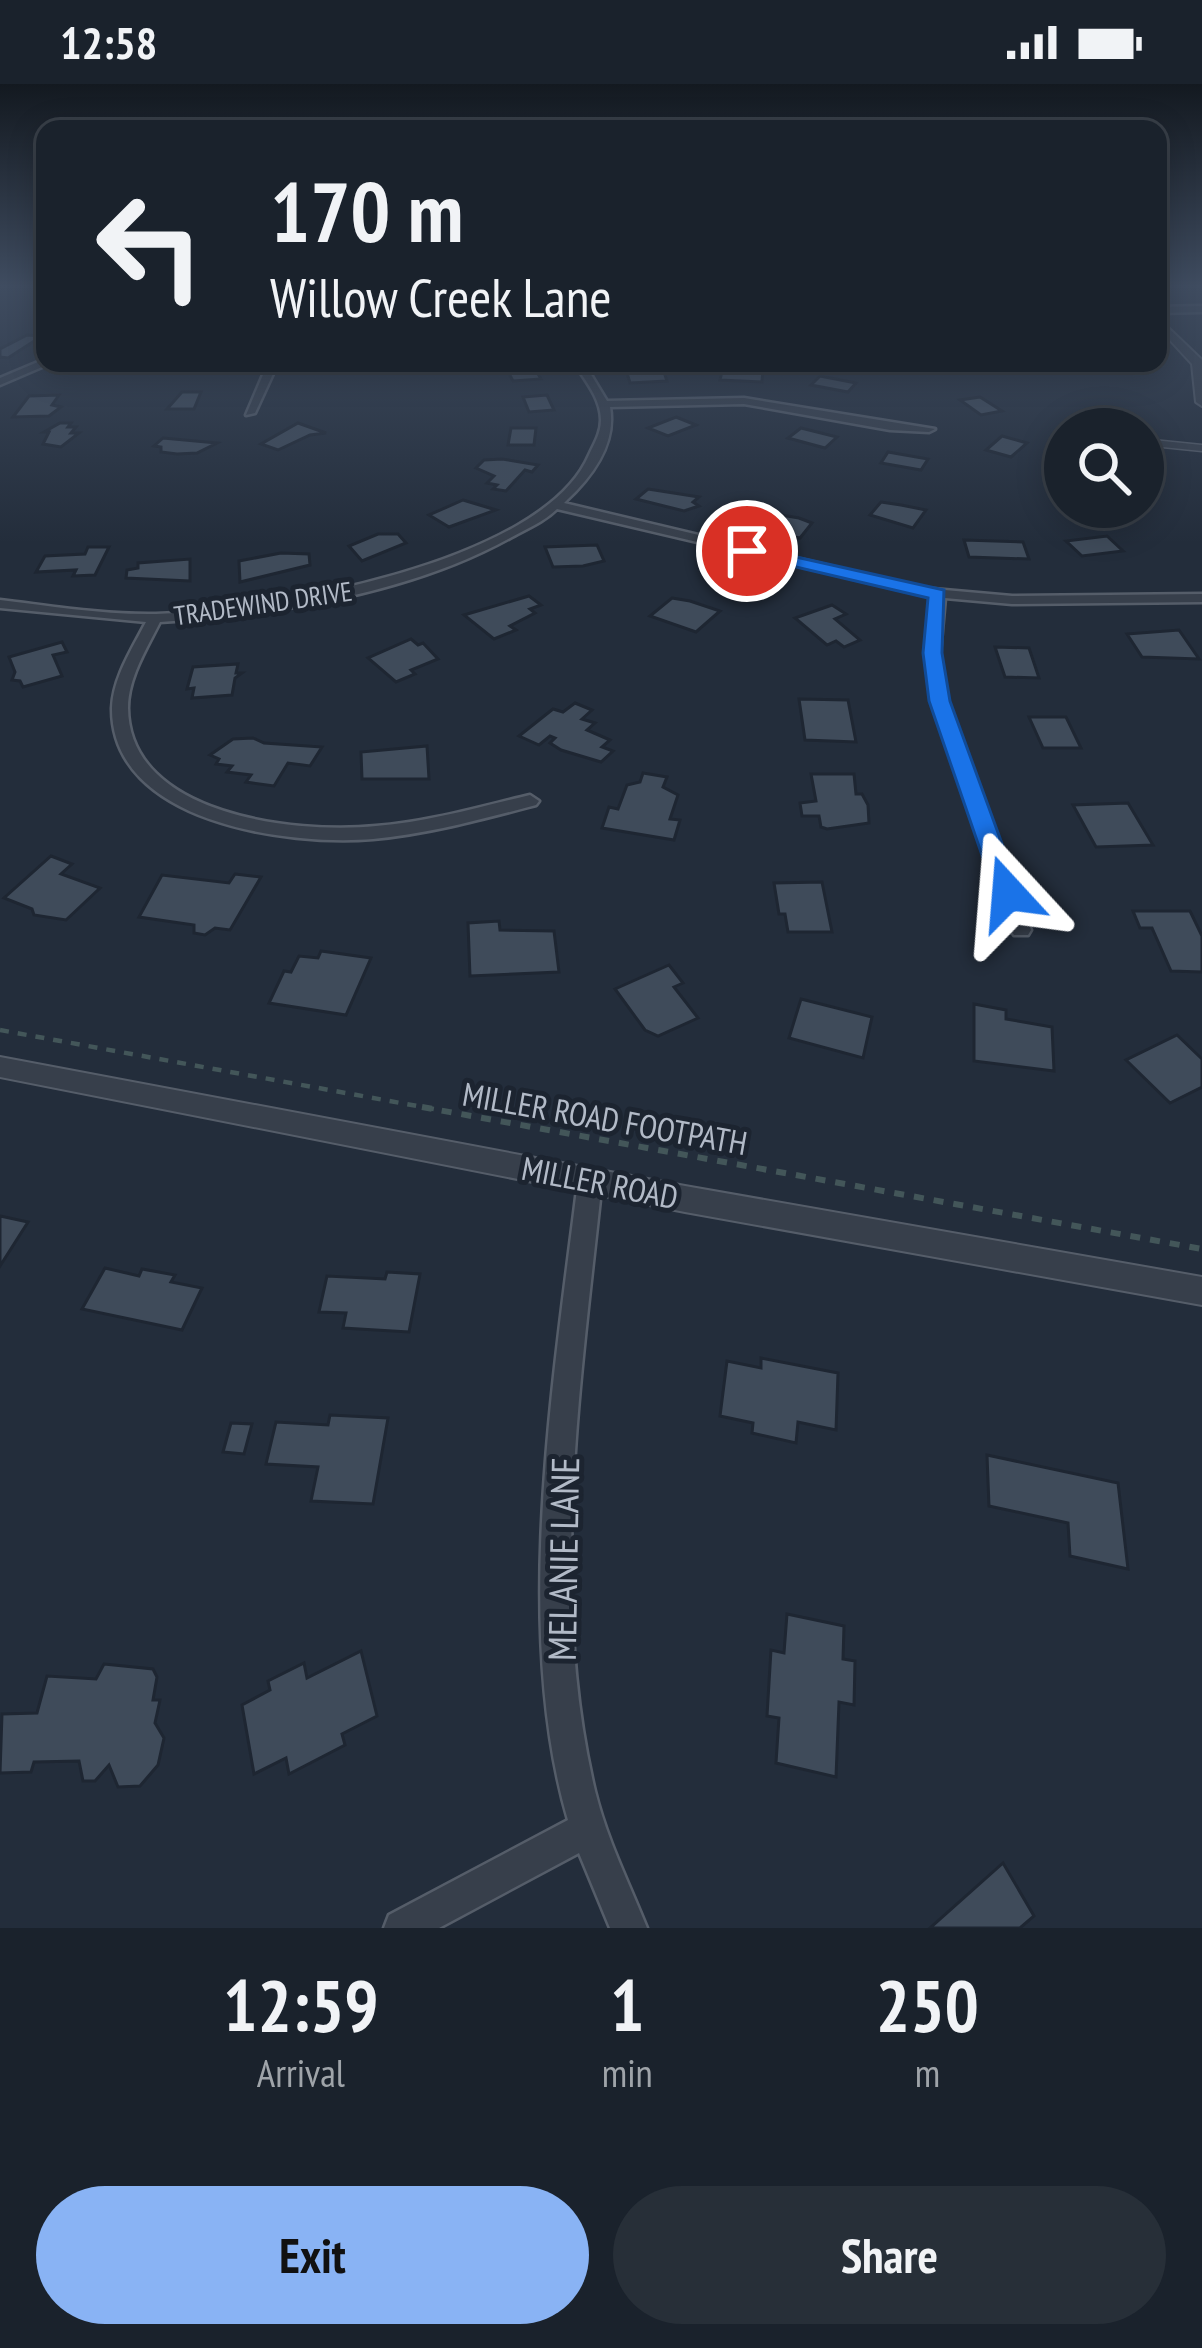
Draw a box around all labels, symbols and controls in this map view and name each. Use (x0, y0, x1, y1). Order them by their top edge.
text: 12:58 (60, 13, 157, 71)
text: 170 m (270, 156, 463, 265)
icon: left (72, 168, 228, 324)
text: Willow Creek Lane (270, 262, 612, 332)
map controls (1044, 408, 1164, 528)
button: search (1044, 408, 1164, 528)
pin (696, 500, 798, 602)
icon: arrive (714, 518, 780, 584)
street label: TRADEWIND DRIVE (172, 574, 354, 632)
position arrow (945, 830, 1071, 956)
street label: MILLER ROAD FOOTPATH (459, 1072, 751, 1164)
street label: MILLER ROAD (518, 1146, 682, 1218)
street label: MELANIE LANE (536, 1457, 590, 1661)
text: 12:59 (223, 1958, 379, 2051)
text: 1 (610, 1958, 644, 2051)
text: 250 (876, 1958, 979, 2051)
text: Arrival (257, 2047, 345, 2098)
text: min (602, 2047, 653, 2098)
text: m (915, 2047, 940, 2098)
button: Exit (36, 2186, 589, 2324)
button: Share (613, 2186, 1166, 2324)

